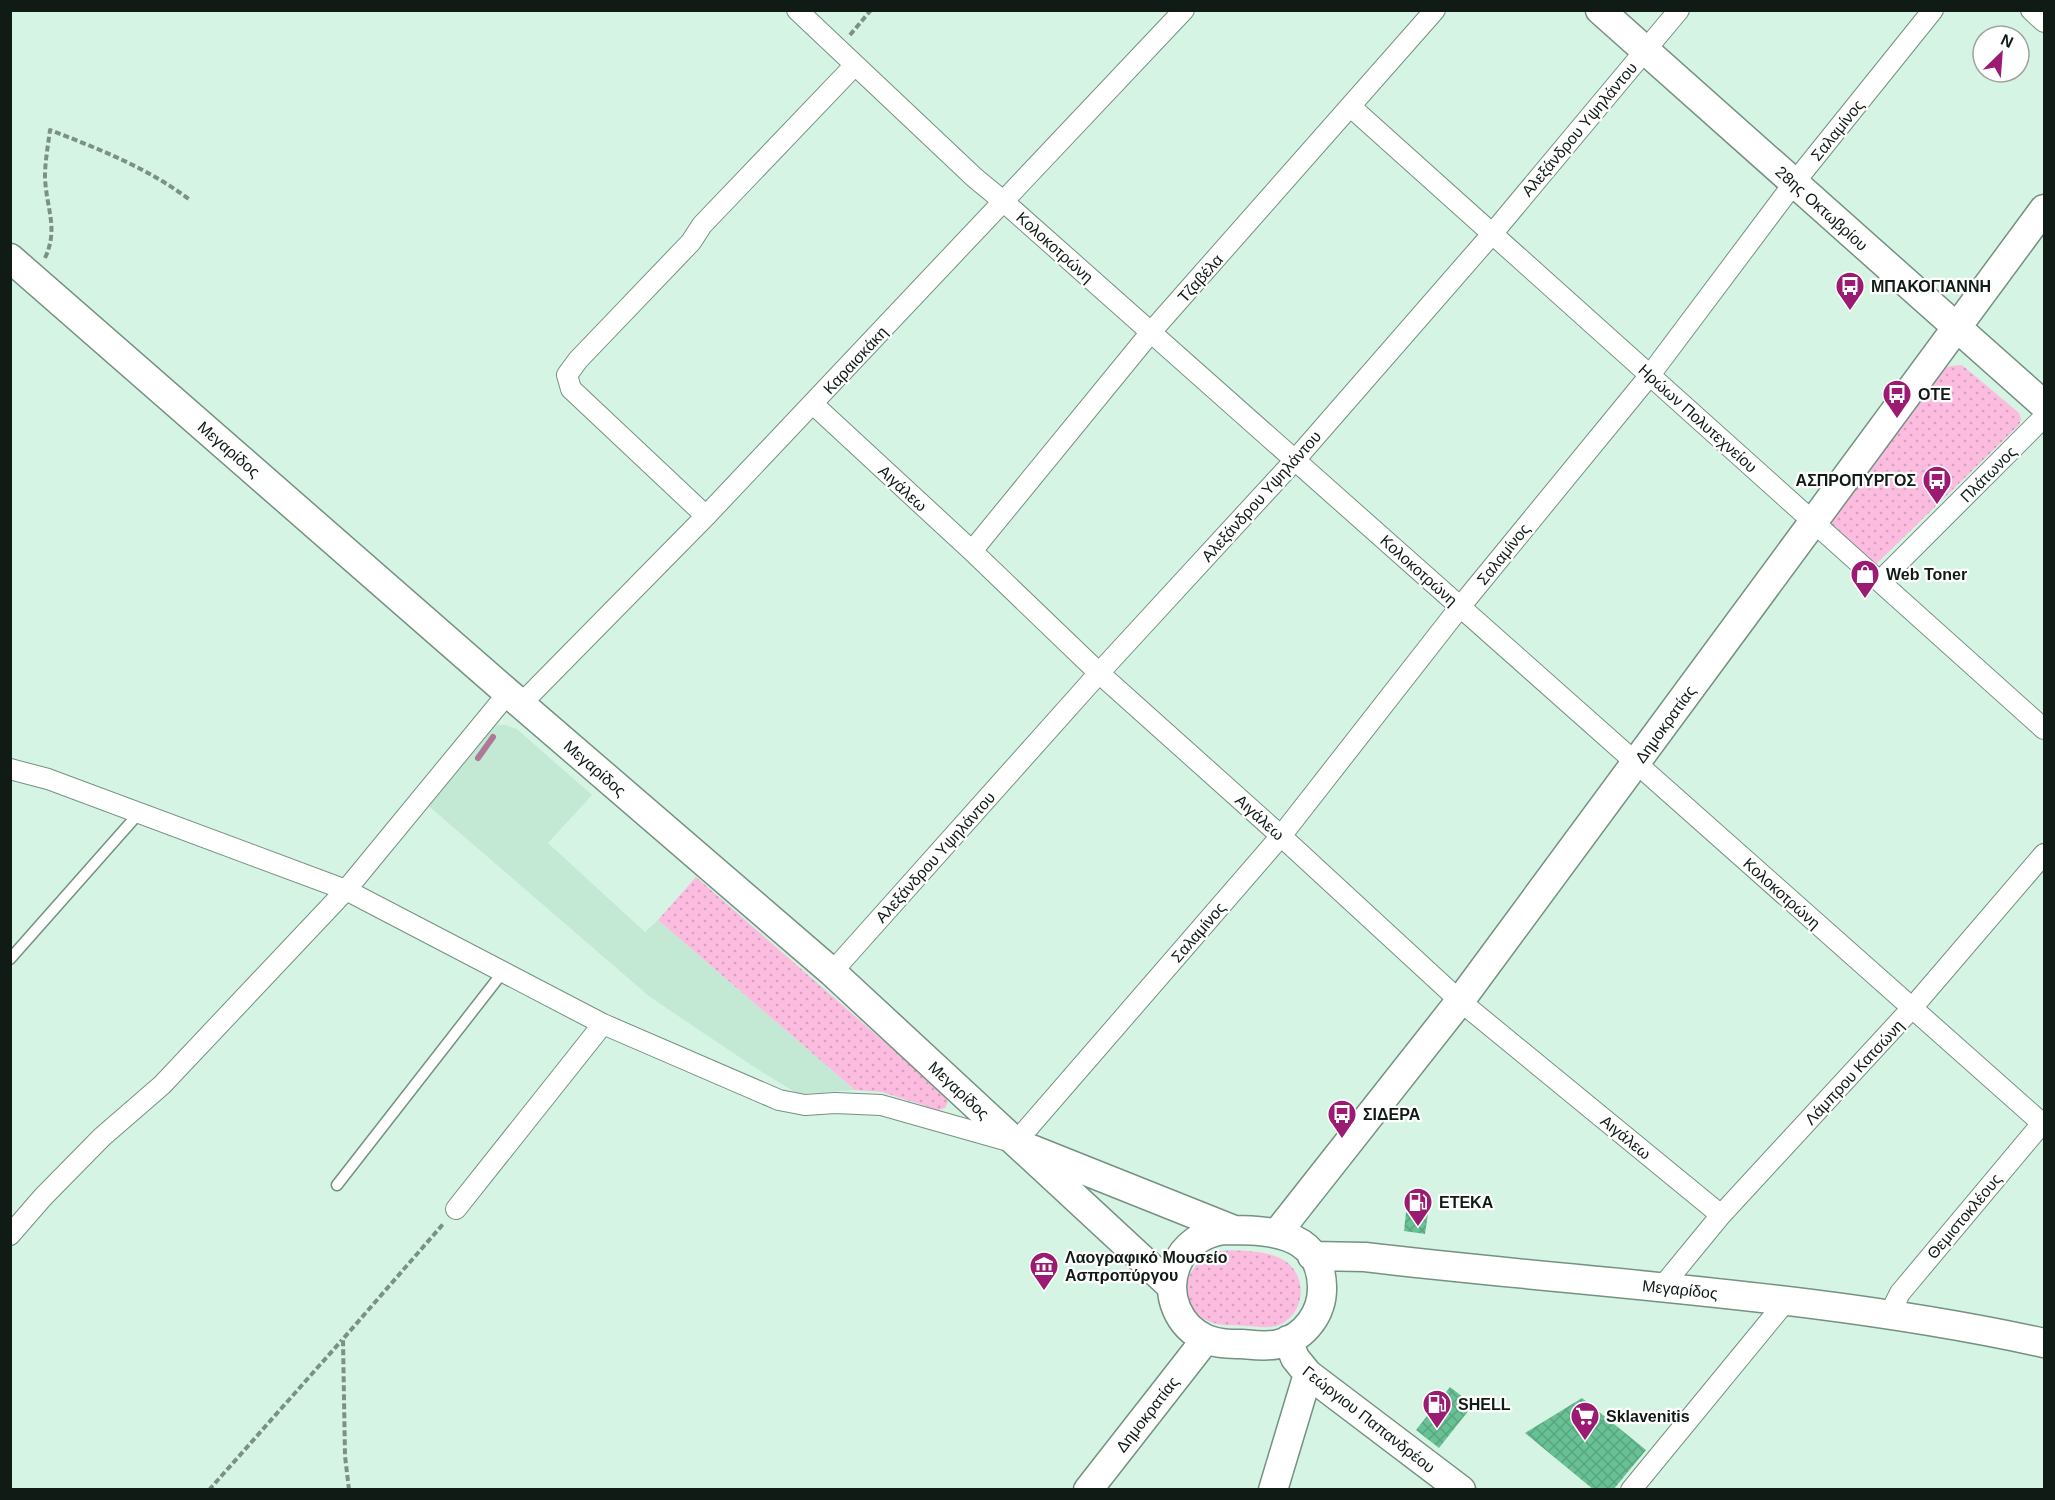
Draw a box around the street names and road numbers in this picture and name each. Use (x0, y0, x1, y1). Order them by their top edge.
street label: Αλεξάνδρου Υψηλάντου (1518, 59, 1641, 200)
street label: Σαλαμίνος (1808, 96, 1867, 164)
street label: 28ης Οκτωβρίου (1772, 163, 1871, 254)
street label: Κολοκοτρώνη (1013, 209, 1096, 286)
street label: Τζαβέλα (1175, 251, 1227, 306)
street label: Καραισκάκη (820, 323, 891, 397)
street label: Ηρώων Πολυτεχνείου (1635, 361, 1760, 476)
street label: Μεγαρίδος (194, 418, 263, 481)
street label: Αλεξάνδρου Υψηλάντου (1198, 428, 1325, 566)
street label: Πλάτωνος (1957, 443, 2020, 506)
street label: Αιγάλεω (875, 462, 930, 515)
street label: Σαλαμίνος (1474, 520, 1533, 588)
street label: Κολοκοτρώνη (1377, 532, 1460, 609)
street label: Δημοκρατίας (1632, 682, 1699, 766)
street label: Μεγαρίδος (560, 737, 629, 800)
street label: Αλεξάνδρου Υψηλάντου (872, 789, 999, 927)
street label: Αιγάλεω (1232, 791, 1287, 843)
street label: Κολοκοτρώνη (1740, 855, 1823, 932)
street label: Σαλαμίνος (1168, 899, 1229, 966)
street label: Λάμπρου Κατσώνη (1802, 1017, 1907, 1128)
street label: Μεγαρίδος (925, 1058, 992, 1123)
street label: Αιγάλεω (1597, 1112, 1654, 1163)
street label: Θεμιστοκλέους (1924, 1170, 2005, 1262)
street label: Μεγαρίδος (1641, 1277, 1719, 1302)
street label: Γεώργιου Παπανδρέου (1299, 1363, 1438, 1476)
street label: Δημοκρατίας (1113, 1373, 1182, 1455)

